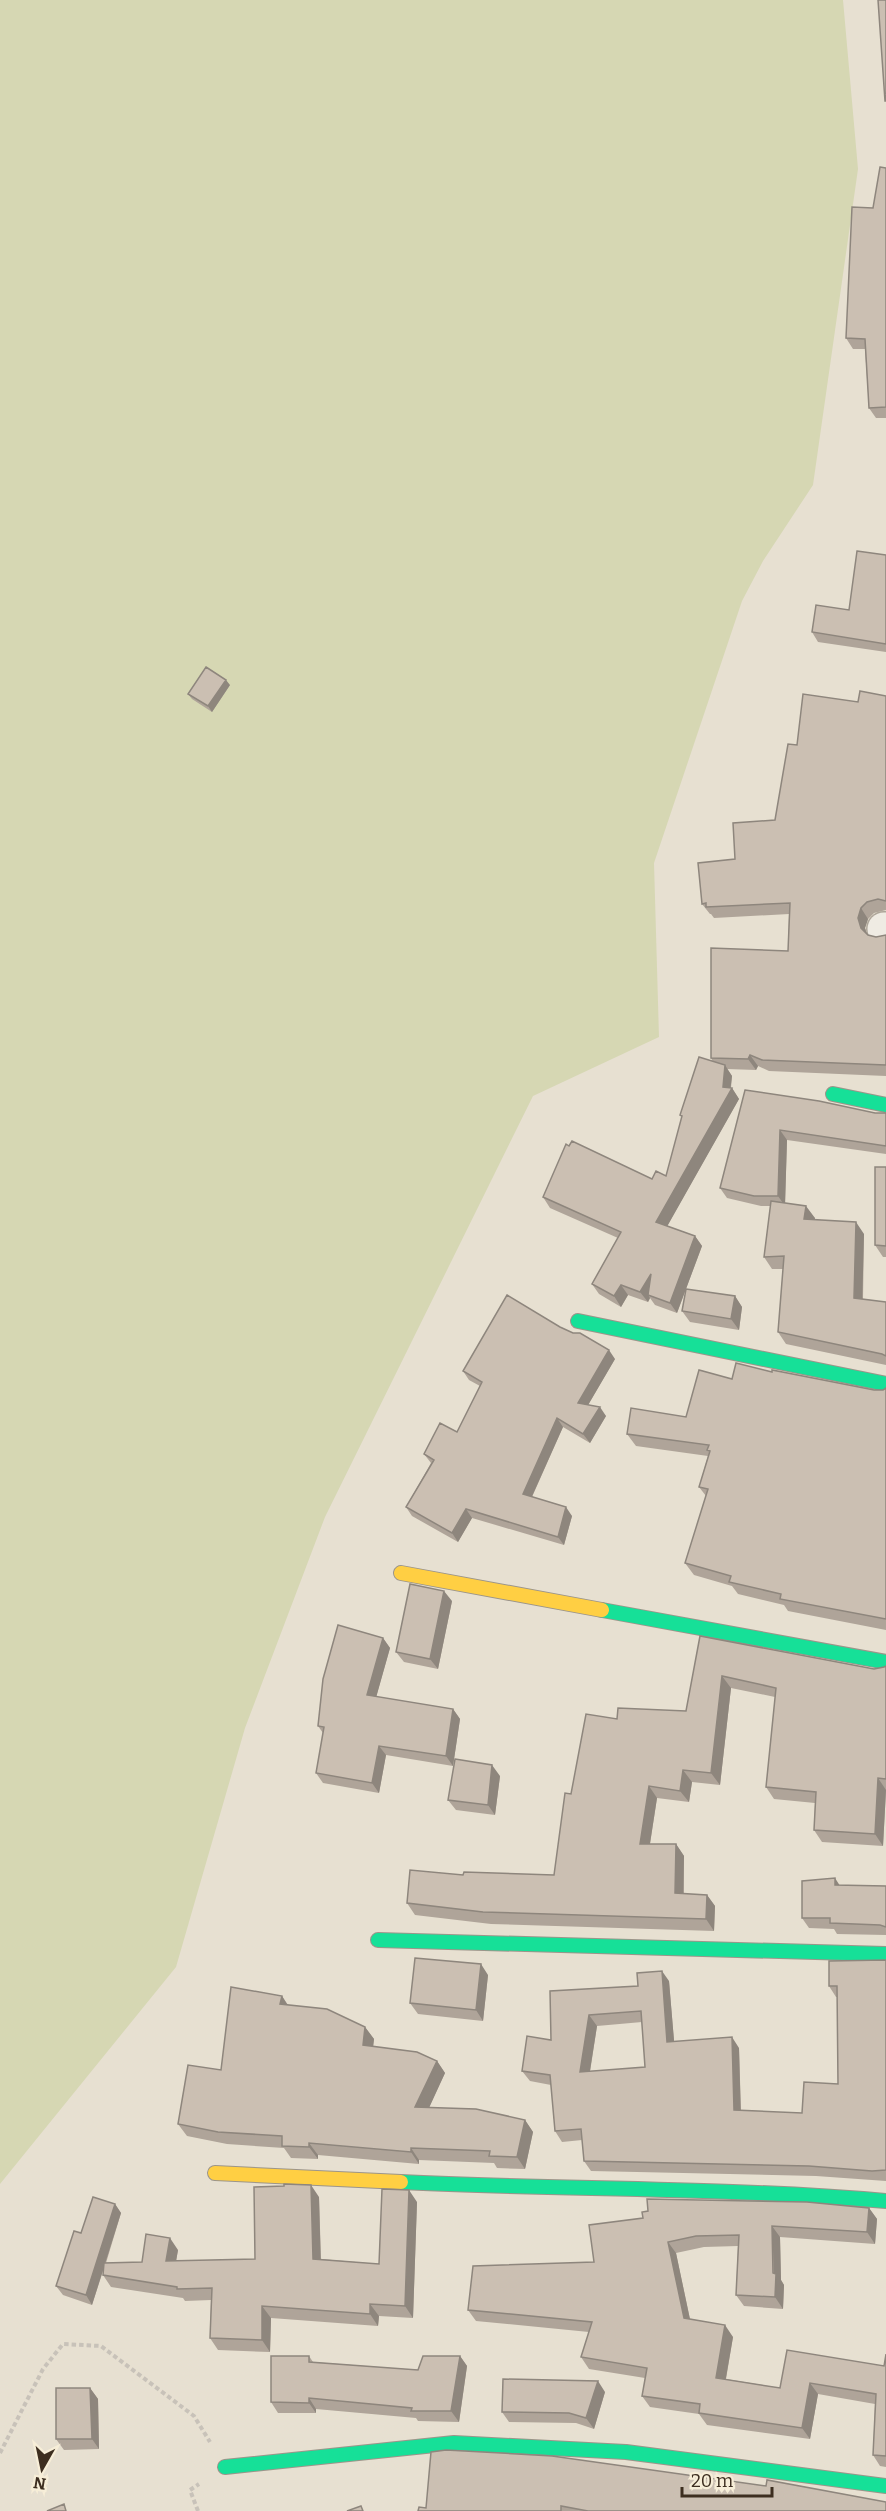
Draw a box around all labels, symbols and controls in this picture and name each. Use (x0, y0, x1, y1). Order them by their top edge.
north arrow (12, 2439, 72, 2499)
scale bar (682, 2460, 772, 2498)
text: 20 m (691, 2470, 733, 2492)
text: N (32, 2473, 47, 2494)

